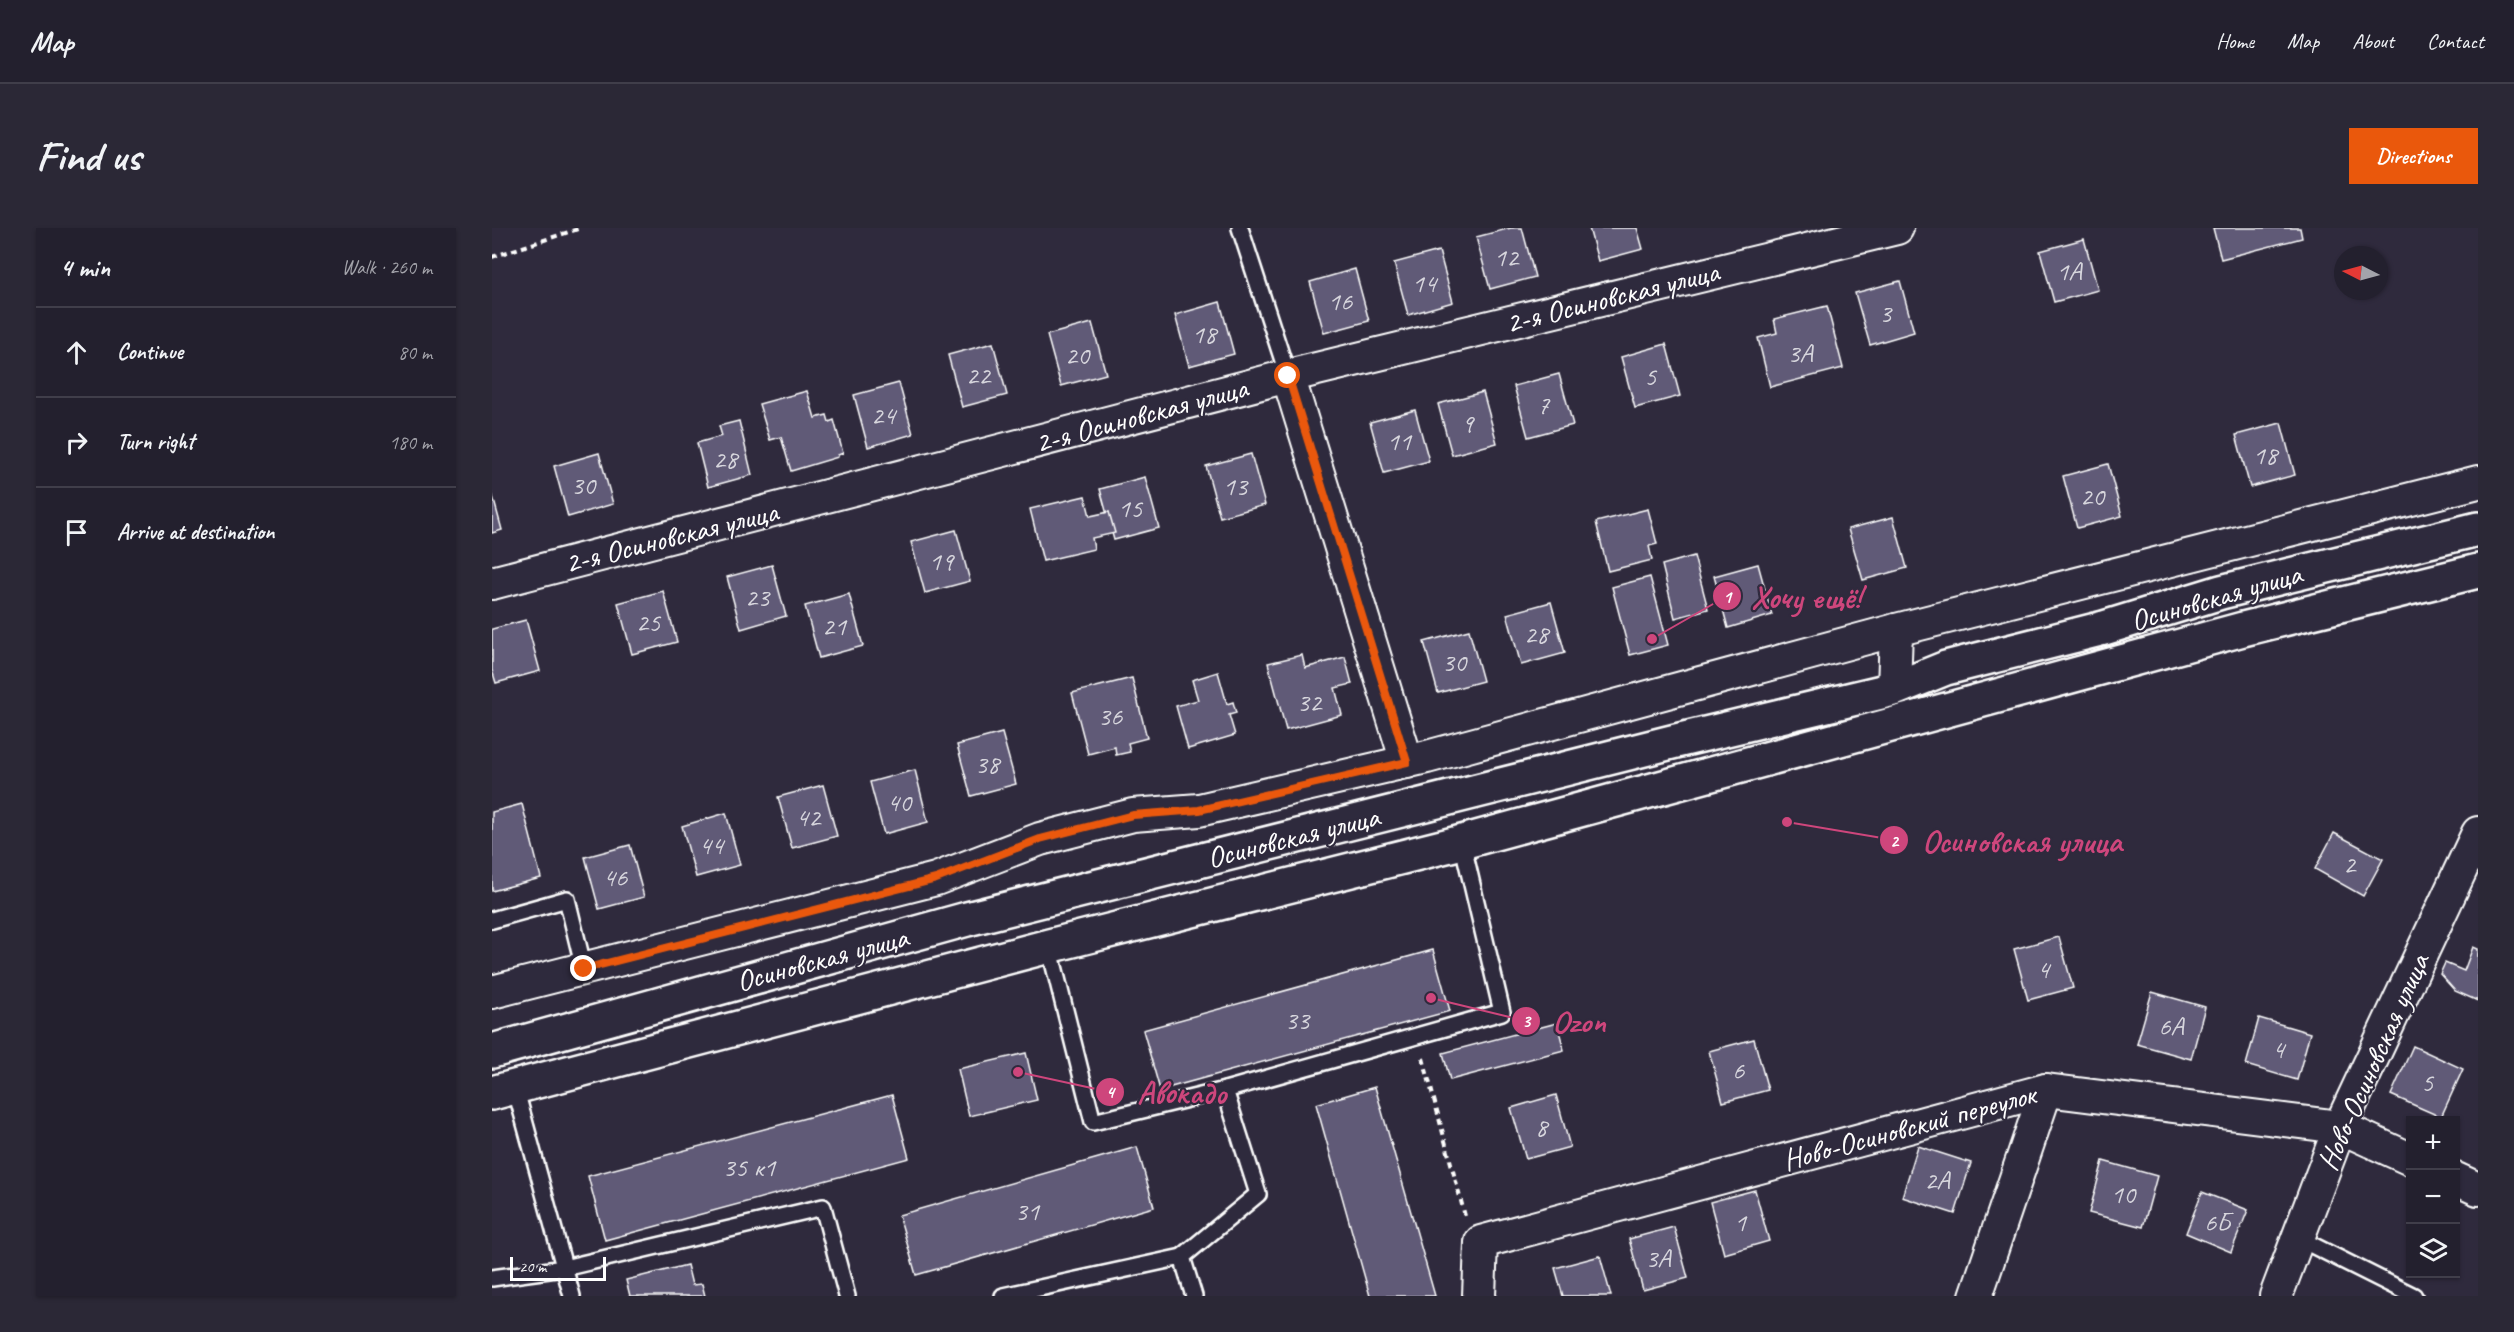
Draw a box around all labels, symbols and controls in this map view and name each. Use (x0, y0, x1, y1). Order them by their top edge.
text: Map (30, 24, 73, 59)
text: Home (2216, 28, 2254, 54)
text: Map (2287, 28, 2319, 54)
text: About (2352, 28, 2394, 54)
text: Contact (2427, 28, 2484, 54)
button: Directions (2349, 128, 2478, 184)
text: Find us (36, 130, 141, 183)
house number: 12 (1494, 240, 1520, 274)
north arrow (2334, 246, 2388, 300)
text: 4 min (60, 251, 110, 284)
street label: 2-я Осиновская улица (1501, 252, 1725, 342)
house number: 1А (2056, 254, 2083, 288)
text: Walk · 260 m (342, 255, 432, 280)
house number: 14 (1412, 266, 1439, 300)
house number: 16 (1328, 284, 1353, 318)
house number: 3 (1879, 296, 1893, 330)
house number: 18 (1192, 317, 1219, 351)
icon: ahead (60, 336, 93, 369)
house number: 3А (1787, 336, 1814, 370)
text: Continue (117, 338, 183, 366)
house number: 20 (1065, 338, 1091, 372)
text: 80 m (398, 340, 432, 365)
house number: 22 (966, 358, 992, 392)
house number: 5 (1644, 359, 1658, 393)
route start (1274, 362, 1300, 388)
street label: 2-я Осиновская улица (1031, 368, 1253, 462)
house number: 7 (1537, 388, 1551, 422)
house number: 24 (871, 398, 898, 432)
house number: 9 (1461, 406, 1475, 440)
house number: 11 (1387, 424, 1413, 458)
icon: right (60, 426, 93, 459)
text: Turn right (117, 428, 194, 456)
text: 180 m (389, 430, 432, 455)
house number: 18 (2253, 438, 2280, 472)
house number: 28 (713, 442, 740, 476)
house number: 30 (571, 468, 597, 502)
house number: 13 (1223, 469, 1249, 503)
house number: 20 (2080, 479, 2106, 513)
house number: 15 (1118, 491, 1144, 525)
street label: 2-я Осиновская улица (560, 492, 784, 582)
icon: arrive (60, 516, 93, 549)
text: Arrive at destination (117, 518, 274, 546)
house number: 19 (929, 544, 955, 578)
street label: Осиновская улица (2126, 554, 2308, 640)
callout: Хочу ещё! (1712, 571, 1870, 621)
text: Хочу ещё! (1751, 577, 1867, 618)
house number: 23 (745, 580, 771, 614)
text: 1 (1723, 586, 1733, 608)
house number: 25 (636, 605, 662, 639)
house number: 21 (822, 609, 848, 643)
house number: 28 (1524, 617, 1551, 651)
house number: 30 (1442, 645, 1468, 679)
house number: 32 (1297, 685, 1323, 719)
house number: 36 (1098, 699, 1123, 733)
house number: 38 (975, 747, 1002, 781)
house number: 40 (887, 785, 913, 819)
street label: Осиновская улица (1203, 797, 1385, 877)
house number: 42 (796, 800, 822, 834)
callout: Осиновская улица (1879, 815, 2134, 865)
text: Осиновская улица (1922, 821, 2125, 862)
house number: 44 (699, 828, 726, 862)
text: 2 (1890, 830, 1900, 852)
house number: 2 (2343, 847, 2357, 881)
house number: 46 (603, 860, 628, 894)
street label: Осиновская улица (732, 917, 914, 1000)
street label: Ново-Осиновская улица (2308, 946, 2439, 1176)
house number: 4 (2037, 952, 2052, 986)
route end (570, 955, 596, 981)
callout: Ozon (1511, 996, 1618, 1046)
text: Ozon (1552, 1001, 1607, 1042)
house number: 33 (1285, 1003, 1311, 1037)
house number: 6А (2158, 1009, 2185, 1043)
text: 3 (1522, 1010, 1532, 1032)
house number: 4 (2272, 1032, 2287, 1066)
house number: 6 (1732, 1053, 1745, 1087)
house number: 5 (2421, 1065, 2435, 1099)
callout: Авокадо (1095, 1067, 1239, 1117)
text: Авокадо (1137, 1072, 1228, 1113)
street label: Ново-Осиновский переулок (1778, 1074, 2042, 1179)
text: 4 (1106, 1081, 1116, 1103)
house number: 8 (1535, 1110, 1550, 1144)
map controls (2406, 1116, 2460, 1278)
button: + (2406, 1116, 2460, 1170)
house number: 35 к1 (723, 1150, 777, 1184)
house number: 2А (1924, 1163, 1951, 1197)
button: − (2406, 1170, 2460, 1224)
house number: 10 (2111, 1177, 2137, 1211)
house number: 31 (1015, 1194, 1041, 1228)
house number: 1 (1734, 1205, 1748, 1239)
house number: 6Б (2204, 1205, 2234, 1239)
button: layers (2406, 1224, 2460, 1278)
house number: 3А (1645, 1241, 1672, 1275)
scale bar (510, 1254, 606, 1282)
text: 20 m (519, 1257, 546, 1277)

